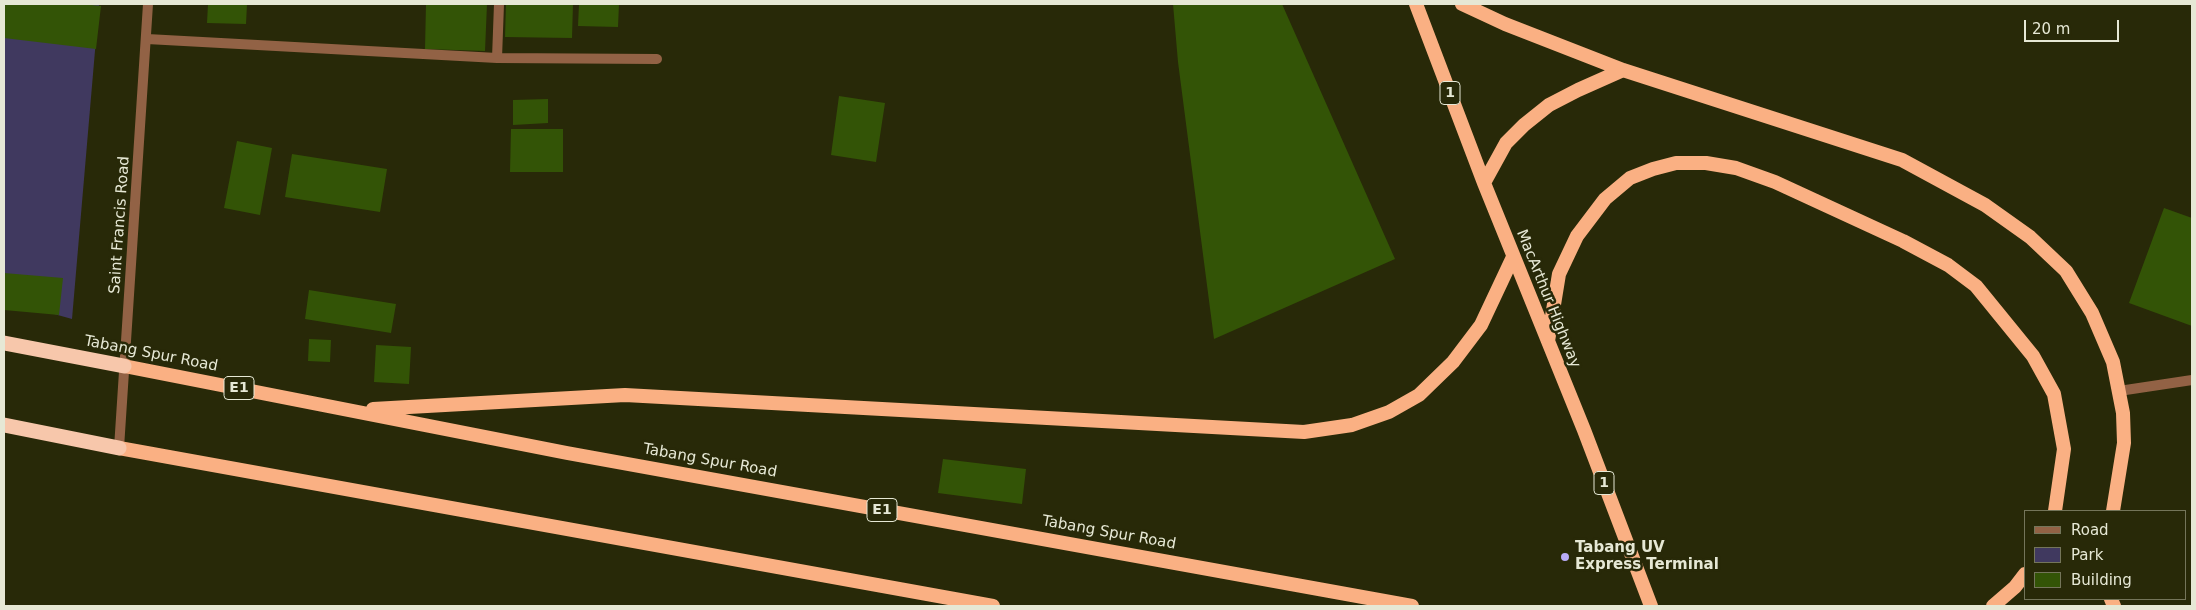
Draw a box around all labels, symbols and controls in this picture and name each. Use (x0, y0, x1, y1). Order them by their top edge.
scale bar (2026, 10, 2121, 42)
text: 20 m (2032, 20, 2070, 38)
road number: 1 (1440, 82, 1460, 105)
street label: Saint Francis Road (106, 156, 134, 294)
street label: MacArthur Highway (1512, 227, 1584, 371)
street label: Tabang Spur Road (83, 332, 219, 376)
road number: E1 (224, 376, 254, 399)
street label: Tabang Spur Road (642, 440, 778, 482)
road number: 1 (1594, 472, 1614, 494)
road number: E1 (867, 498, 897, 522)
legend (2024, 510, 2186, 600)
street label: Tabang Spur Road (1041, 512, 1177, 554)
text: Road (2071, 521, 2109, 539)
place label: Tabang UV Express Terminal (1575, 539, 1719, 574)
text: Park (2071, 546, 2103, 564)
marker: Tabang UV Express Terminal (1559, 551, 1571, 563)
text: Building (2071, 571, 2132, 589)

